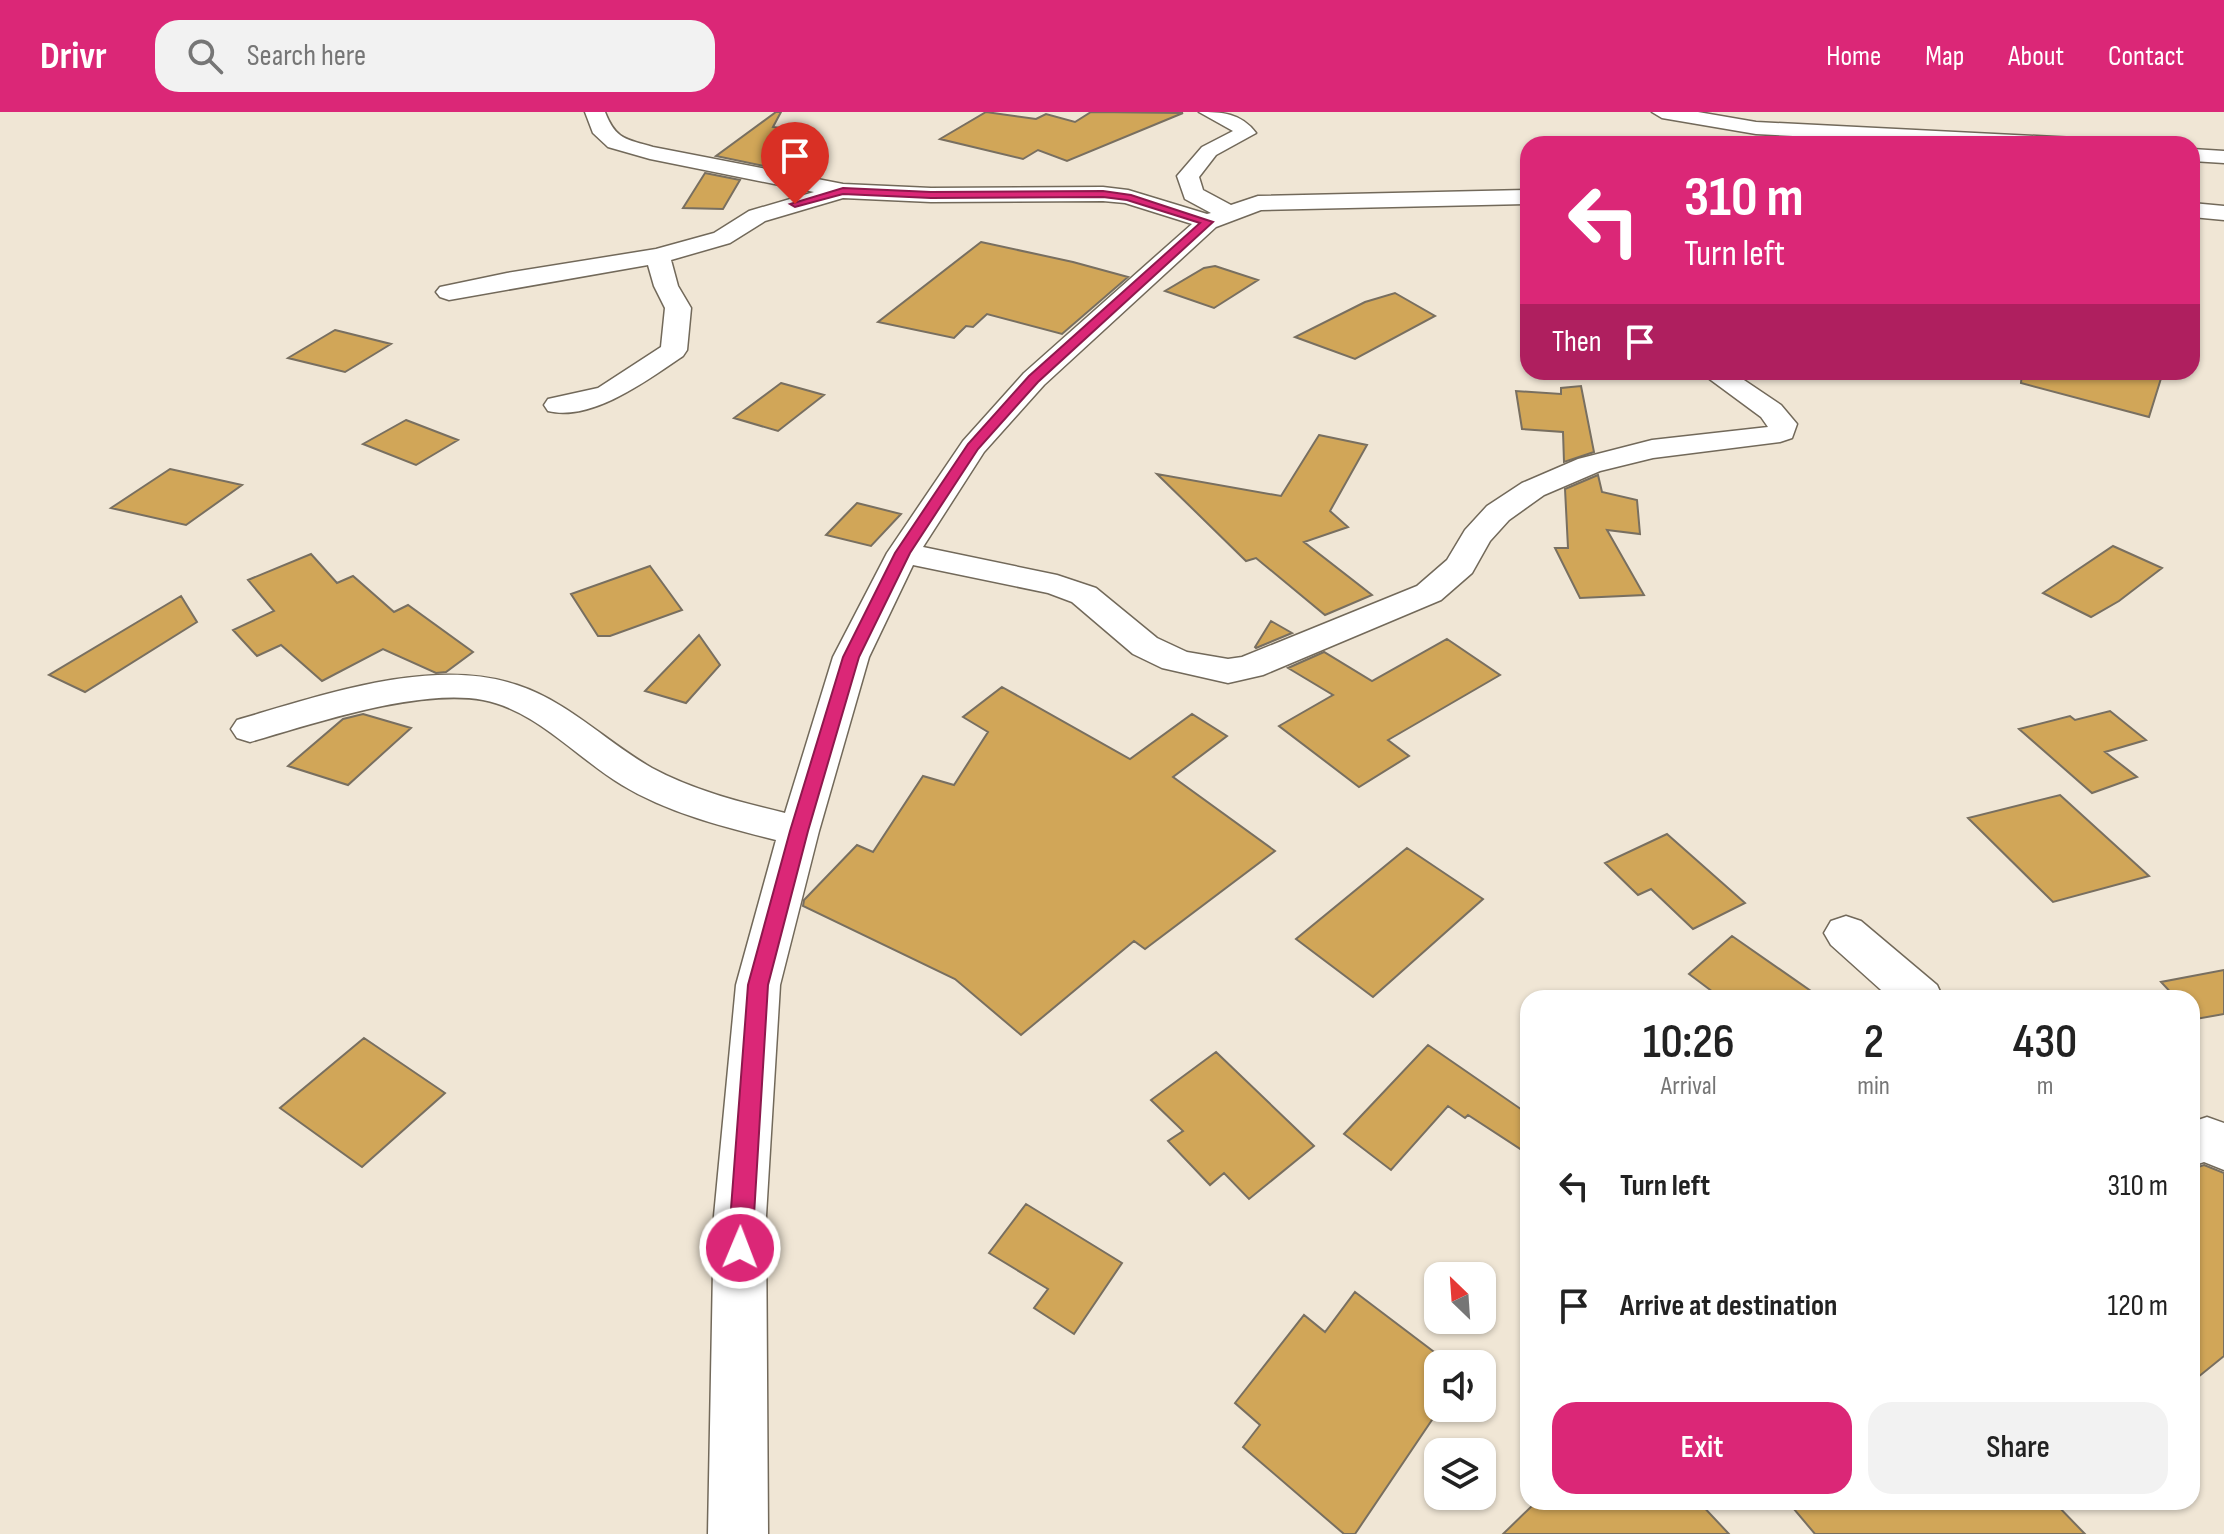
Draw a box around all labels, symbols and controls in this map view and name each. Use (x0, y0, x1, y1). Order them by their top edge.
search box (155, 20, 715, 92)
text: Drivr (40, 34, 107, 79)
icon: search (183, 34, 227, 78)
text: Search here (247, 38, 366, 74)
text: Home (1826, 40, 1881, 73)
text: Map (1925, 40, 1964, 73)
text: About (2008, 40, 2064, 73)
text: Contact (2108, 40, 2184, 73)
pin (761, 122, 829, 204)
icon: arrive (773, 134, 817, 178)
text: 310 m (1684, 165, 1804, 232)
icon: left (1552, 168, 1656, 272)
text: Turn left (1684, 233, 1785, 276)
icon: arrive (1618, 320, 1662, 364)
text: Then (1552, 324, 1602, 360)
text: 10:26 (1643, 1014, 1735, 1071)
text: 2 (1863, 1014, 1884, 1071)
text: 430 (2013, 1014, 2077, 1071)
text: Arrival (1661, 1071, 1717, 1102)
text: min (1857, 1071, 1890, 1102)
text: m (2037, 1071, 2053, 1102)
icon: left (1552, 1164, 1596, 1208)
text: Turn left (1620, 1168, 1710, 1204)
text: 310 m (2108, 1168, 2168, 1204)
position arrow (698, 1206, 782, 1290)
north arrow (1424, 1262, 1496, 1334)
map controls (1424, 1262, 1496, 1510)
icon: arrive (1552, 1284, 1596, 1328)
text: Arrive at destination (1620, 1288, 1837, 1324)
text: 120 m (2107, 1288, 2168, 1324)
button: sound (1424, 1350, 1496, 1422)
button: Exit (1552, 1402, 1852, 1494)
button: Share (1868, 1402, 2168, 1494)
button: layers (1424, 1438, 1496, 1510)

